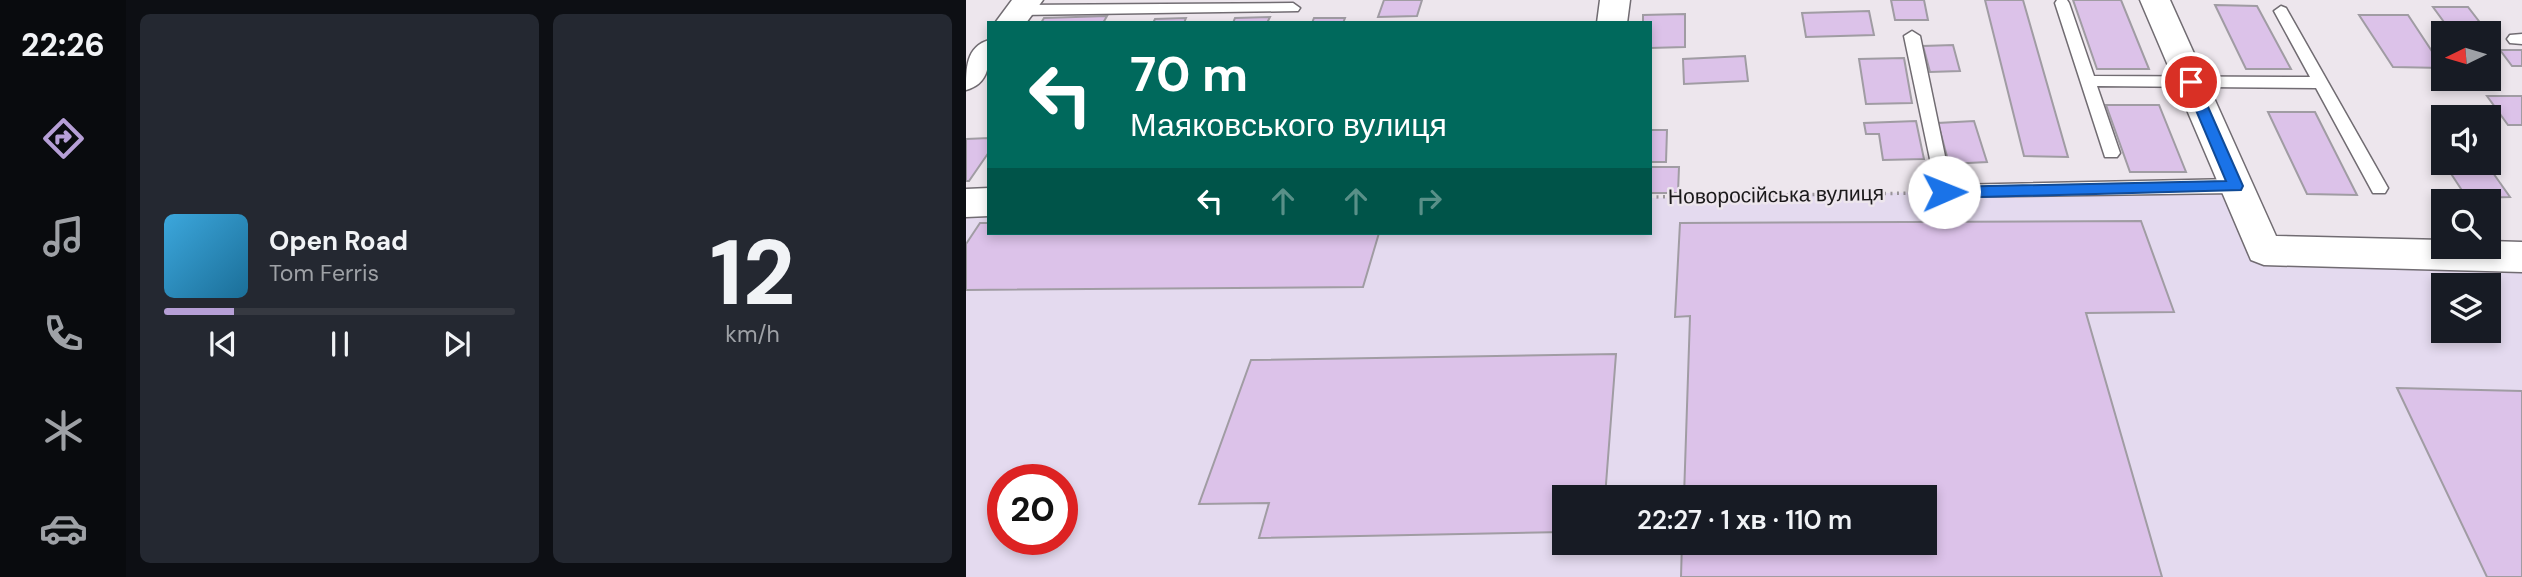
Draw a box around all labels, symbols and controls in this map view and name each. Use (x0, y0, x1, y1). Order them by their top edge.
north arrow (2431, 21, 2501, 91)
map controls (2431, 21, 2501, 343)
text: 22:26 (21, 24, 105, 66)
text: 70 m (1130, 42, 1248, 106)
icon: left (1015, 49, 1106, 140)
pin (2161, 52, 2221, 112)
icon: arrive (2172, 63, 2210, 101)
text: Маяковського вулиця (1130, 104, 1447, 146)
button: sound (2431, 105, 2501, 175)
icon: directions (39, 114, 88, 163)
position arrow (1907, 155, 1981, 229)
street label: Новоросійська вулиця (1668, 179, 1884, 211)
icon: left (1191, 182, 1229, 220)
icon: ahead (1264, 182, 1302, 220)
icon: ahead (1337, 182, 1375, 220)
icon: right (1410, 182, 1448, 220)
button: search (2431, 189, 2501, 259)
icon: music (39, 212, 88, 261)
text: 12 (710, 214, 795, 332)
text: Open Road (269, 224, 408, 258)
text: Tom Ferris (269, 258, 379, 288)
button: layers (2431, 273, 2501, 343)
icon: phone (39, 309, 88, 358)
text: km/h (725, 319, 780, 349)
icon: previous (204, 325, 242, 363)
icon: pause (321, 325, 359, 363)
icon: next (438, 325, 476, 363)
icon: climate (39, 406, 88, 455)
speed limit sign: 20 (987, 464, 1078, 555)
text: 22:27 · 1 хв · 110 m (1637, 503, 1852, 537)
icon: car (39, 504, 88, 553)

